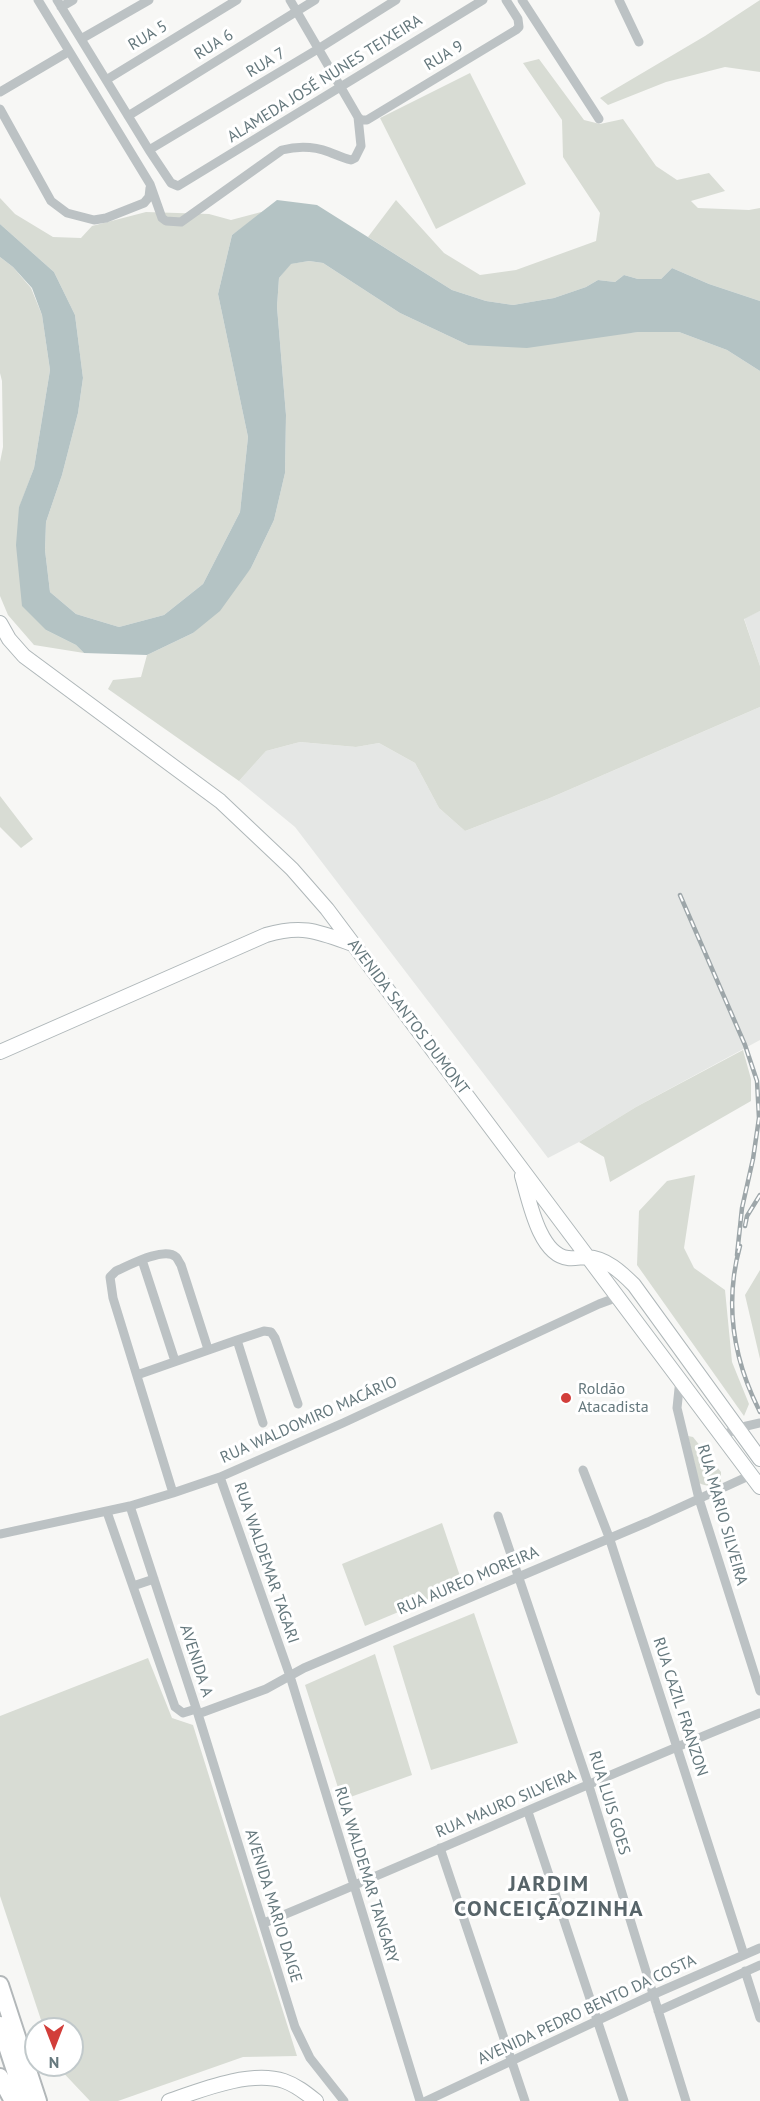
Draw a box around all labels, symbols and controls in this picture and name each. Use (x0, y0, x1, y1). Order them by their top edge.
street label: ALAMEDA JOSÉ NUNES TEIXEIRA (224, 11, 426, 147)
street label: RUA 5 (125, 17, 171, 55)
street label: RUA 6 (191, 26, 237, 64)
street label: RUA 9 (421, 37, 467, 75)
street label: RUA 7 (243, 44, 289, 82)
street label: AVENIDA SANTOS DUMONT (343, 935, 473, 1099)
street label: RUA WALDOMIRO MACÁRIO (218, 1372, 400, 1468)
place label: Roldão Atacadista (578, 1379, 649, 1417)
marker: Roldão Atacadista (559, 1391, 573, 1405)
street label: RUA MARIO SILVEIRA (693, 1442, 751, 1588)
street label: RUA WALDEMAR TAGARI (229, 1480, 303, 1646)
street label: RUA AUREO MOREIRA (395, 1543, 541, 1619)
street label: AVENIDA A (175, 1622, 217, 1700)
street label: RUA CAZIL FRANZON (648, 1635, 712, 1779)
street label: RUA LUIS GOES (584, 1749, 634, 1857)
street label: RUA MAURO SILVEIRA (433, 1766, 579, 1842)
street label: RUA WALDEMAR TANGARY (330, 1784, 402, 1966)
street label: AVENIDA MARIO DAIGE (241, 1827, 305, 1985)
district label: JARDIM CONCEIÇÃOZINHA (454, 1872, 644, 1924)
street label: AVENIDA PEDRO BENTO DA COSTA (475, 1951, 699, 2069)
north arrow (24, 2017, 84, 2077)
text: N (49, 2053, 59, 2073)

